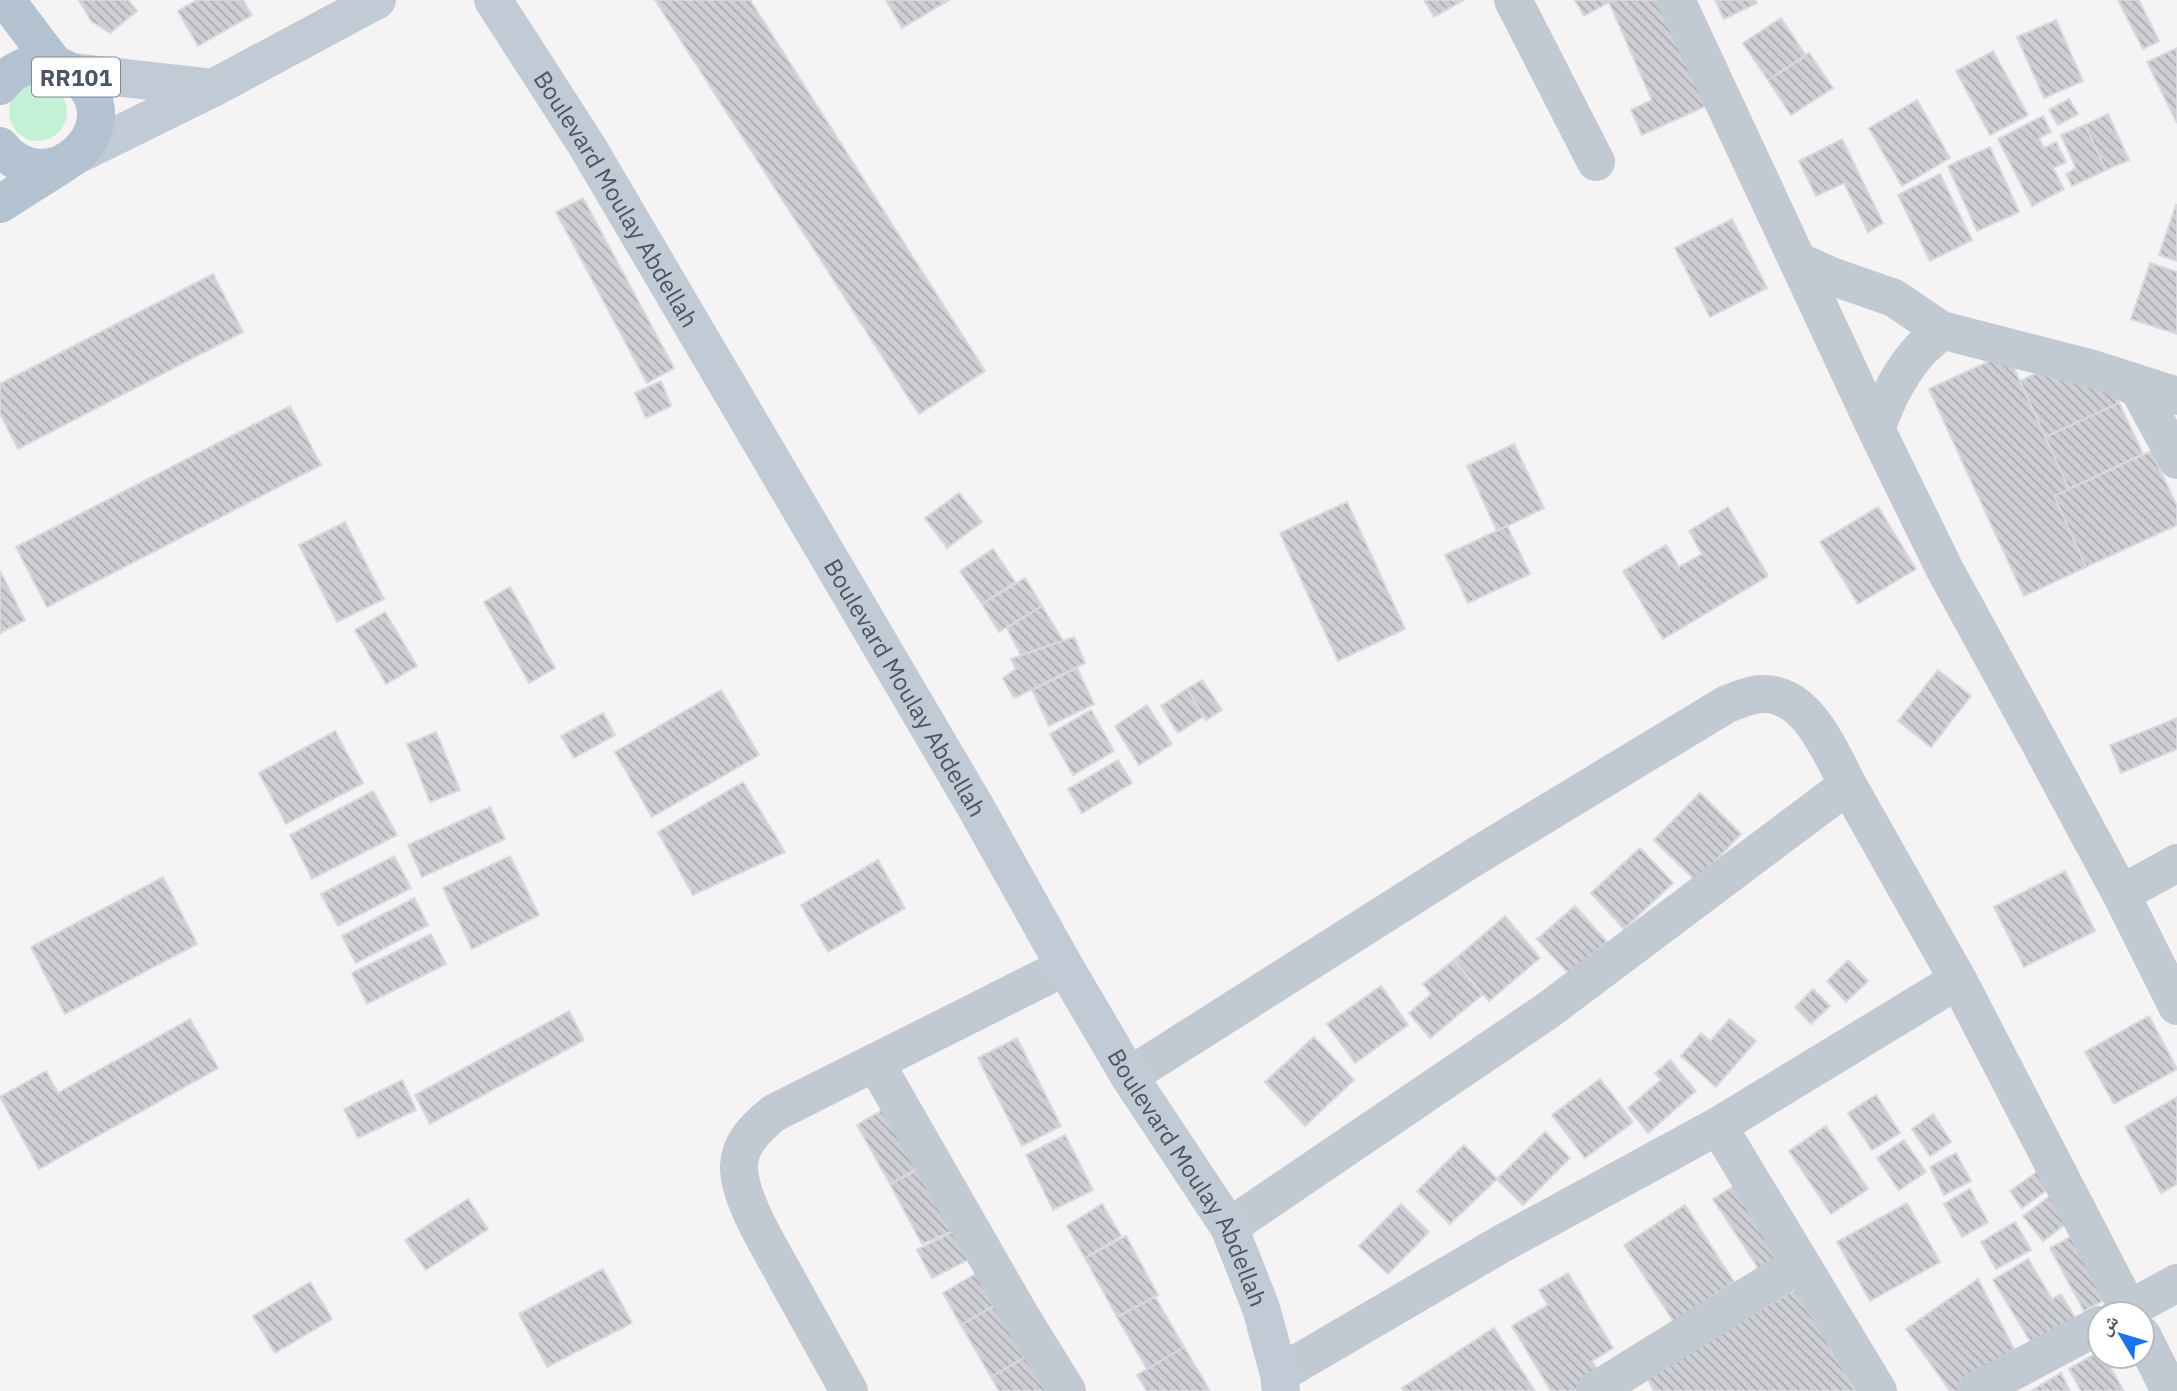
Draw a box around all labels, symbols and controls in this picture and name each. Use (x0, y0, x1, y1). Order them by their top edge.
road number: RR101 (32, 58, 120, 96)
street label: Boulevard Moulay Abdellah (527, 64, 706, 333)
street label: Boulevard Moulay Abdellah (817, 553, 994, 822)
street label: Boulevard Moulay Abdellah (1100, 1043, 1275, 1311)
north arrow (2086, 1300, 2156, 1370)
text: ش (2092, 1309, 2123, 1340)

